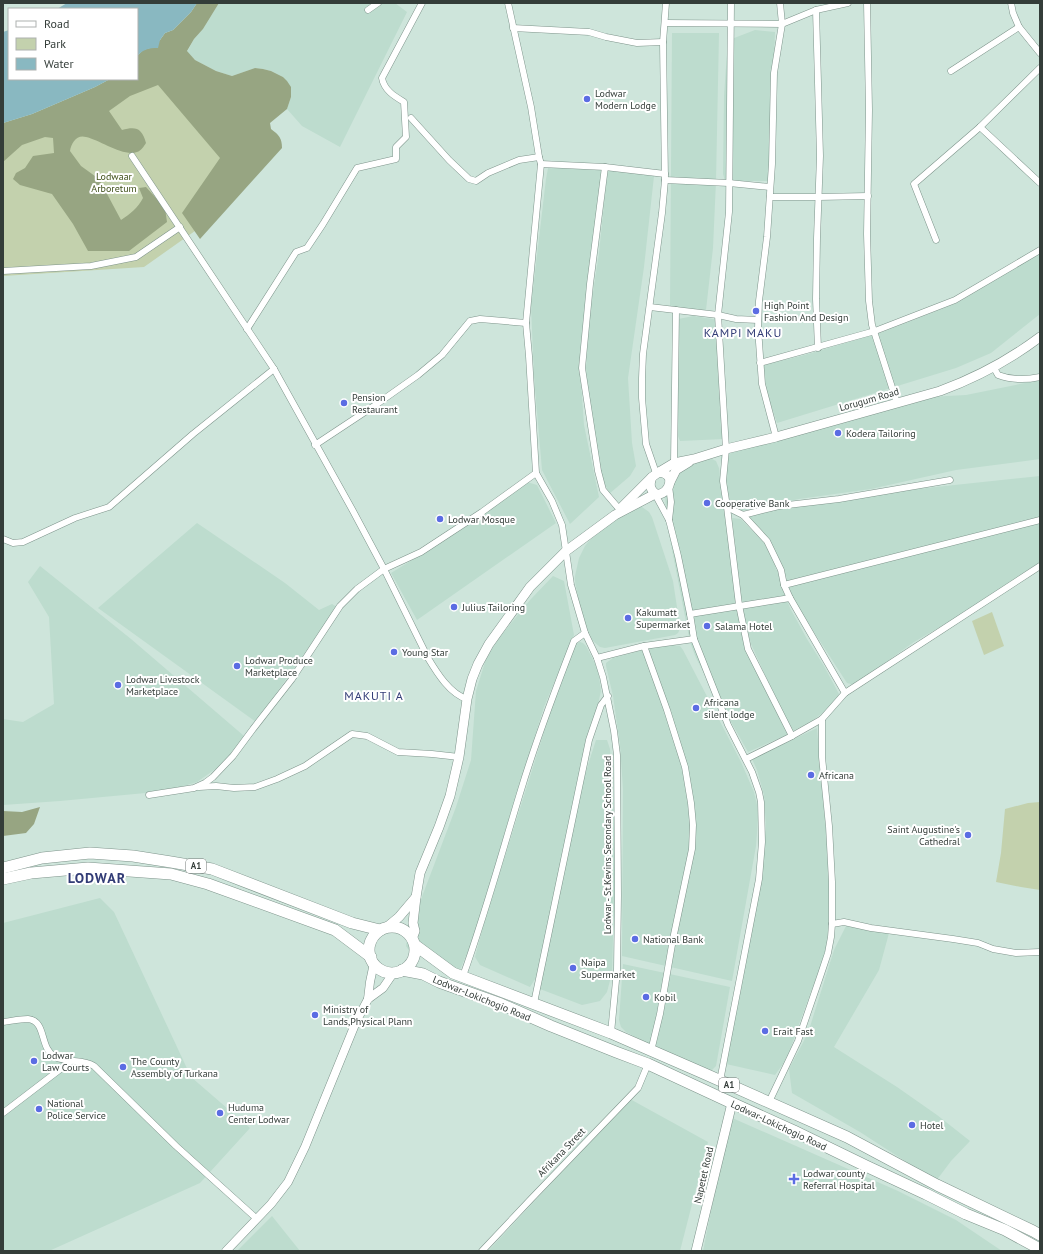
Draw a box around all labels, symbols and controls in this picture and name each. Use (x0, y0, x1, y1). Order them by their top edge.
legend (8, 8, 138, 80)
text: Road (44, 16, 69, 31)
text: Park (44, 36, 66, 51)
text: Water (44, 56, 74, 71)
place label: Lodwar Modern Lodge (595, 87, 656, 112)
marker: Lodwar Modern Lodge (582, 94, 592, 104)
park label: Lodwaar Arboretum (91, 170, 137, 195)
place label: High Point Fashion And Design (764, 299, 848, 324)
marker: High Point Fashion And Design (751, 306, 761, 316)
district label: KAMPI MAKU (704, 325, 782, 340)
street label: Lorugum Road (838, 385, 900, 414)
place label: Pension Restaurant (352, 391, 398, 416)
marker: Pension Restaurant (339, 398, 349, 408)
place label: Kodera Tailoring (846, 427, 916, 440)
marker: Kodera Tailoring (833, 428, 843, 438)
place label: Cooperative Bank (715, 497, 790, 510)
marker: Cooperative Bank (702, 498, 712, 508)
place label: Lodwar Mosque (448, 513, 515, 526)
marker: Lodwar Mosque (435, 514, 445, 524)
place label: Julius Tailoring (461, 601, 525, 614)
marker: Julius Tailoring (449, 602, 459, 612)
place label: Kakumatt Supermarket (636, 606, 691, 631)
marker: Kakumatt Supermarket (623, 613, 633, 623)
place label: Salama Hotel (715, 620, 772, 633)
marker: Salama Hotel (702, 621, 712, 631)
place label: Young Star (402, 646, 449, 659)
marker: Young Star (389, 647, 399, 657)
place label: Lodwar Produce Marketplace (245, 654, 313, 679)
marker: Lodwar Produce Marketplace (232, 661, 242, 671)
place label: Lodwar Livestock Marketplace (126, 673, 200, 698)
marker: Lodwar Livestock Marketplace (113, 680, 123, 690)
district label: MAKUTI A (344, 688, 404, 703)
place label: Africana silent lodge (704, 696, 755, 721)
marker: Africana silent lodge (691, 703, 701, 713)
street label: Lodwar - St.Kevins Secondary School Road (601, 756, 614, 934)
place label: Africana (819, 769, 854, 782)
marker: Africana (806, 770, 816, 780)
place label: Saint Augustine's Cathedral (887, 823, 960, 848)
marker: Saint Augustine's Cathedral (963, 830, 973, 840)
road number: A1 (186, 859, 206, 873)
district label: LODWAR (68, 869, 126, 887)
place label: National Bank (643, 933, 703, 946)
marker: National Bank (630, 934, 640, 944)
place label: Naipa Supermarket (581, 956, 636, 981)
marker: Naipa Supermarket (568, 963, 578, 973)
street label: Lodwar-Lokichogio Road (431, 973, 533, 1024)
place label: Kobil (654, 991, 676, 1004)
marker: Kobil (641, 992, 651, 1002)
place label: Ministry of Lands,Physical Plann (323, 1003, 412, 1028)
marker: Ministry of Lands,Physical Plann (310, 1010, 320, 1020)
place label: Erait Fast (773, 1025, 814, 1038)
marker: Erait Fast (760, 1026, 770, 1036)
place label: Lodwar Law Courts (42, 1049, 89, 1074)
place label: The County Assembly of Turkana (131, 1055, 218, 1080)
marker: Lodwar Law Courts (29, 1056, 39, 1066)
marker: The County Assembly of Turkana (118, 1062, 128, 1072)
road number: A1 (719, 1078, 739, 1092)
place label: National Police Service (47, 1097, 106, 1122)
street label: Lodwar-Lokichogio Road (729, 1097, 829, 1153)
place label: Huduma Center Lodwar (228, 1101, 290, 1126)
marker: National Police Service (34, 1104, 44, 1114)
marker: Huduma Center Lodwar (215, 1108, 225, 1118)
place label: Hotel (920, 1119, 943, 1132)
marker: Hotel (907, 1120, 917, 1130)
street label: Afrikana Street (535, 1125, 589, 1180)
street label: Napetet Road (691, 1146, 716, 1205)
place label: Lodwar county Referral Hospital (803, 1167, 875, 1192)
marker: Lodwar county Referral Hospital (788, 1173, 800, 1185)

